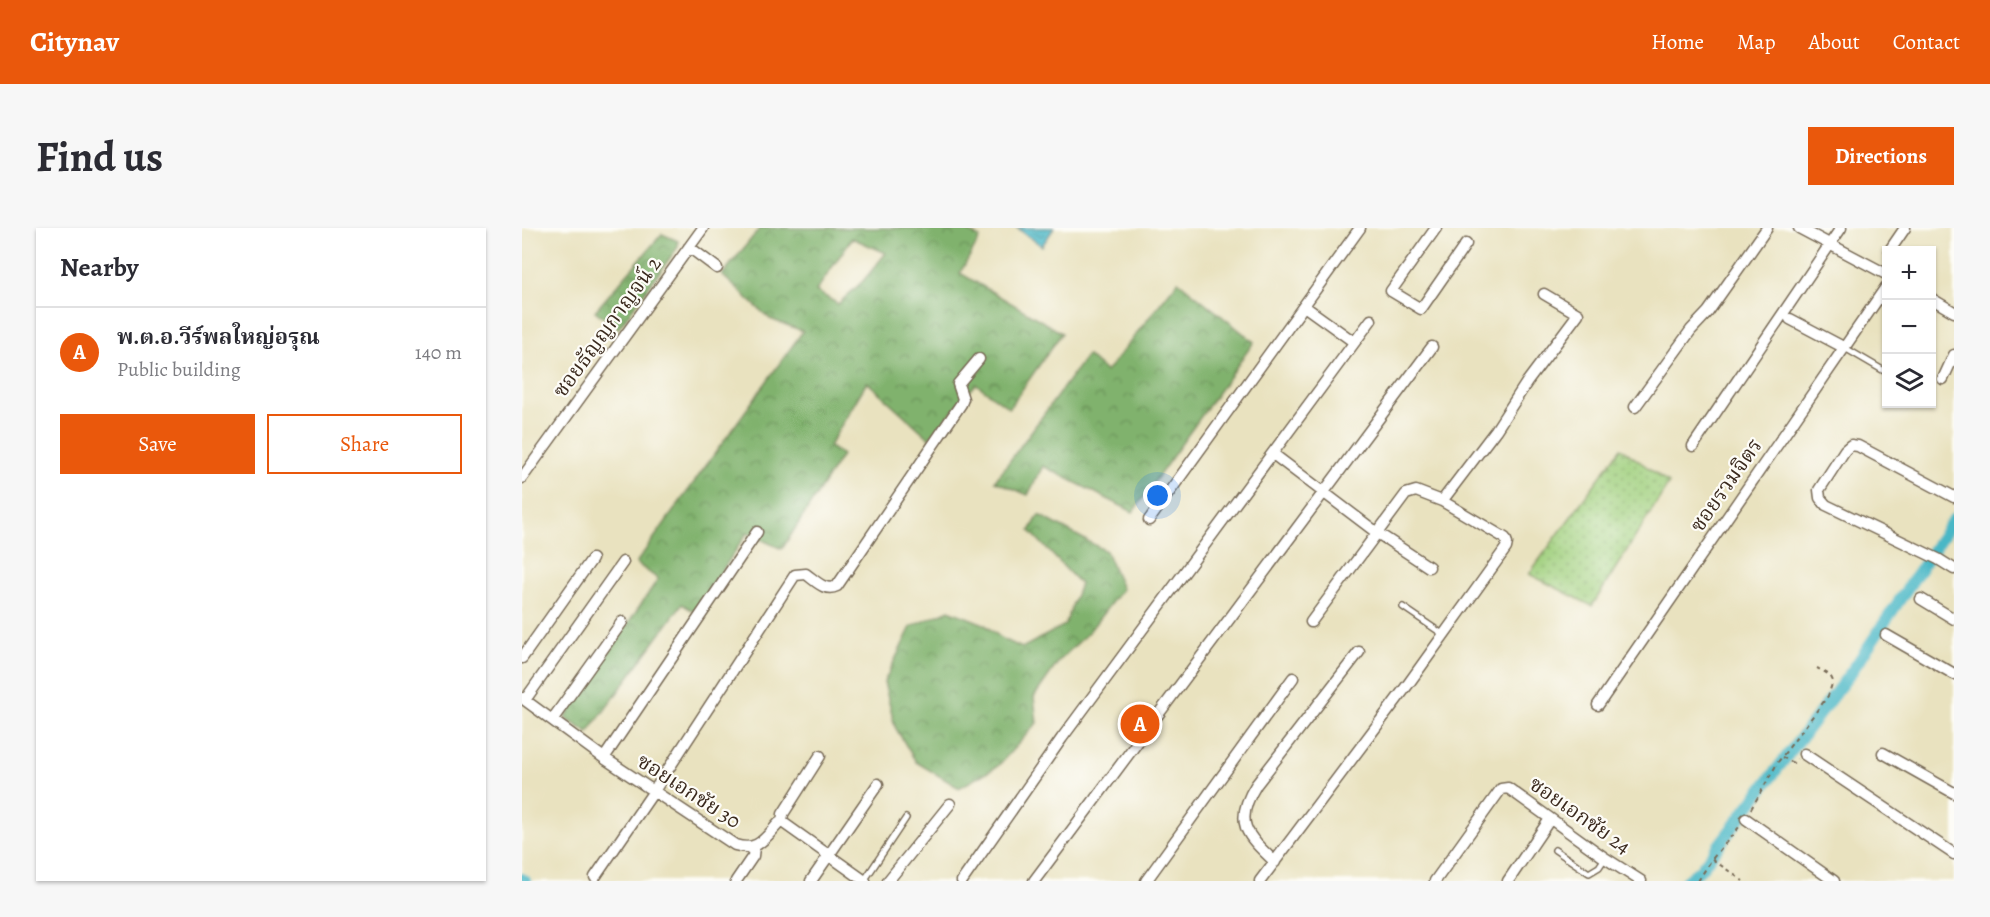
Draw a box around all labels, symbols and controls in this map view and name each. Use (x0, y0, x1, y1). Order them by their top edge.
text: Citynav (30, 23, 119, 61)
text: Home (1651, 28, 1704, 56)
text: Map (1737, 28, 1775, 56)
text: About (1808, 28, 1860, 56)
text: Contact (1893, 28, 1960, 56)
button: Directions (1808, 127, 1954, 185)
text: Find us (36, 128, 163, 185)
map controls (1882, 246, 1936, 408)
button: + (1882, 246, 1936, 300)
text: Nearby (60, 250, 139, 285)
street label: ซอยธัญญกาญจน์ 2 (546, 251, 668, 403)
button: − (1882, 300, 1936, 354)
text: พ.ต.อ.วีร์พลใหญ่อรุณ (117, 322, 320, 352)
text: A (73, 339, 86, 366)
text: 140 m (415, 339, 462, 366)
button: layers (1882, 354, 1936, 408)
text: Public building (117, 356, 241, 383)
button: Save (60, 414, 255, 474)
button: Share (267, 414, 462, 474)
street label: ซอยรวมจิตร (1683, 433, 1769, 537)
your location (1143, 481, 1172, 510)
pin: A (1120, 702, 1160, 746)
street label: ซอยเอกชัย 30 (632, 747, 746, 835)
street label: ซอยเอกชัย 24 (1524, 770, 1636, 860)

